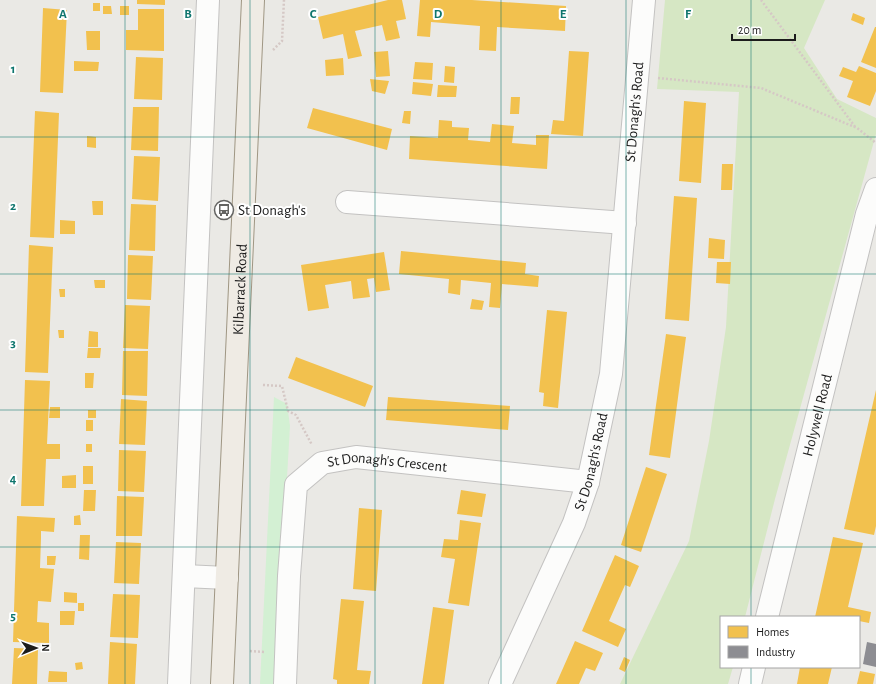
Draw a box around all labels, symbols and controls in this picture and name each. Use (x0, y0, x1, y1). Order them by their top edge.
text: A (59, 8, 67, 21)
text: B (184, 8, 192, 21)
text: C (310, 8, 317, 21)
text: D (434, 8, 443, 21)
text: E (560, 8, 567, 21)
text: F (685, 8, 692, 21)
scale bar (732, 16, 795, 42)
text: 20 m (738, 24, 761, 36)
street label: St Donagh's Road (623, 61, 647, 163)
text: 1 (11, 63, 15, 76)
bus stop icon: St Donagh's (213, 199, 235, 221)
text: 2 (10, 200, 16, 213)
place label: St Donagh's (238, 203, 306, 218)
street label: Kilbarrack Road (231, 243, 250, 335)
text: 3 (10, 337, 16, 350)
street label: Holywell Road (800, 372, 835, 458)
street label: St Donagh's Road (572, 411, 611, 513)
street label: St Donagh's Crescent (326, 450, 448, 475)
text: 4 (10, 473, 17, 486)
text: 5 (10, 610, 16, 623)
legend (720, 616, 860, 668)
text: Homes (756, 626, 789, 638)
north arrow (16, 628, 56, 668)
text: N (40, 644, 51, 652)
text: Industry (756, 646, 795, 659)

